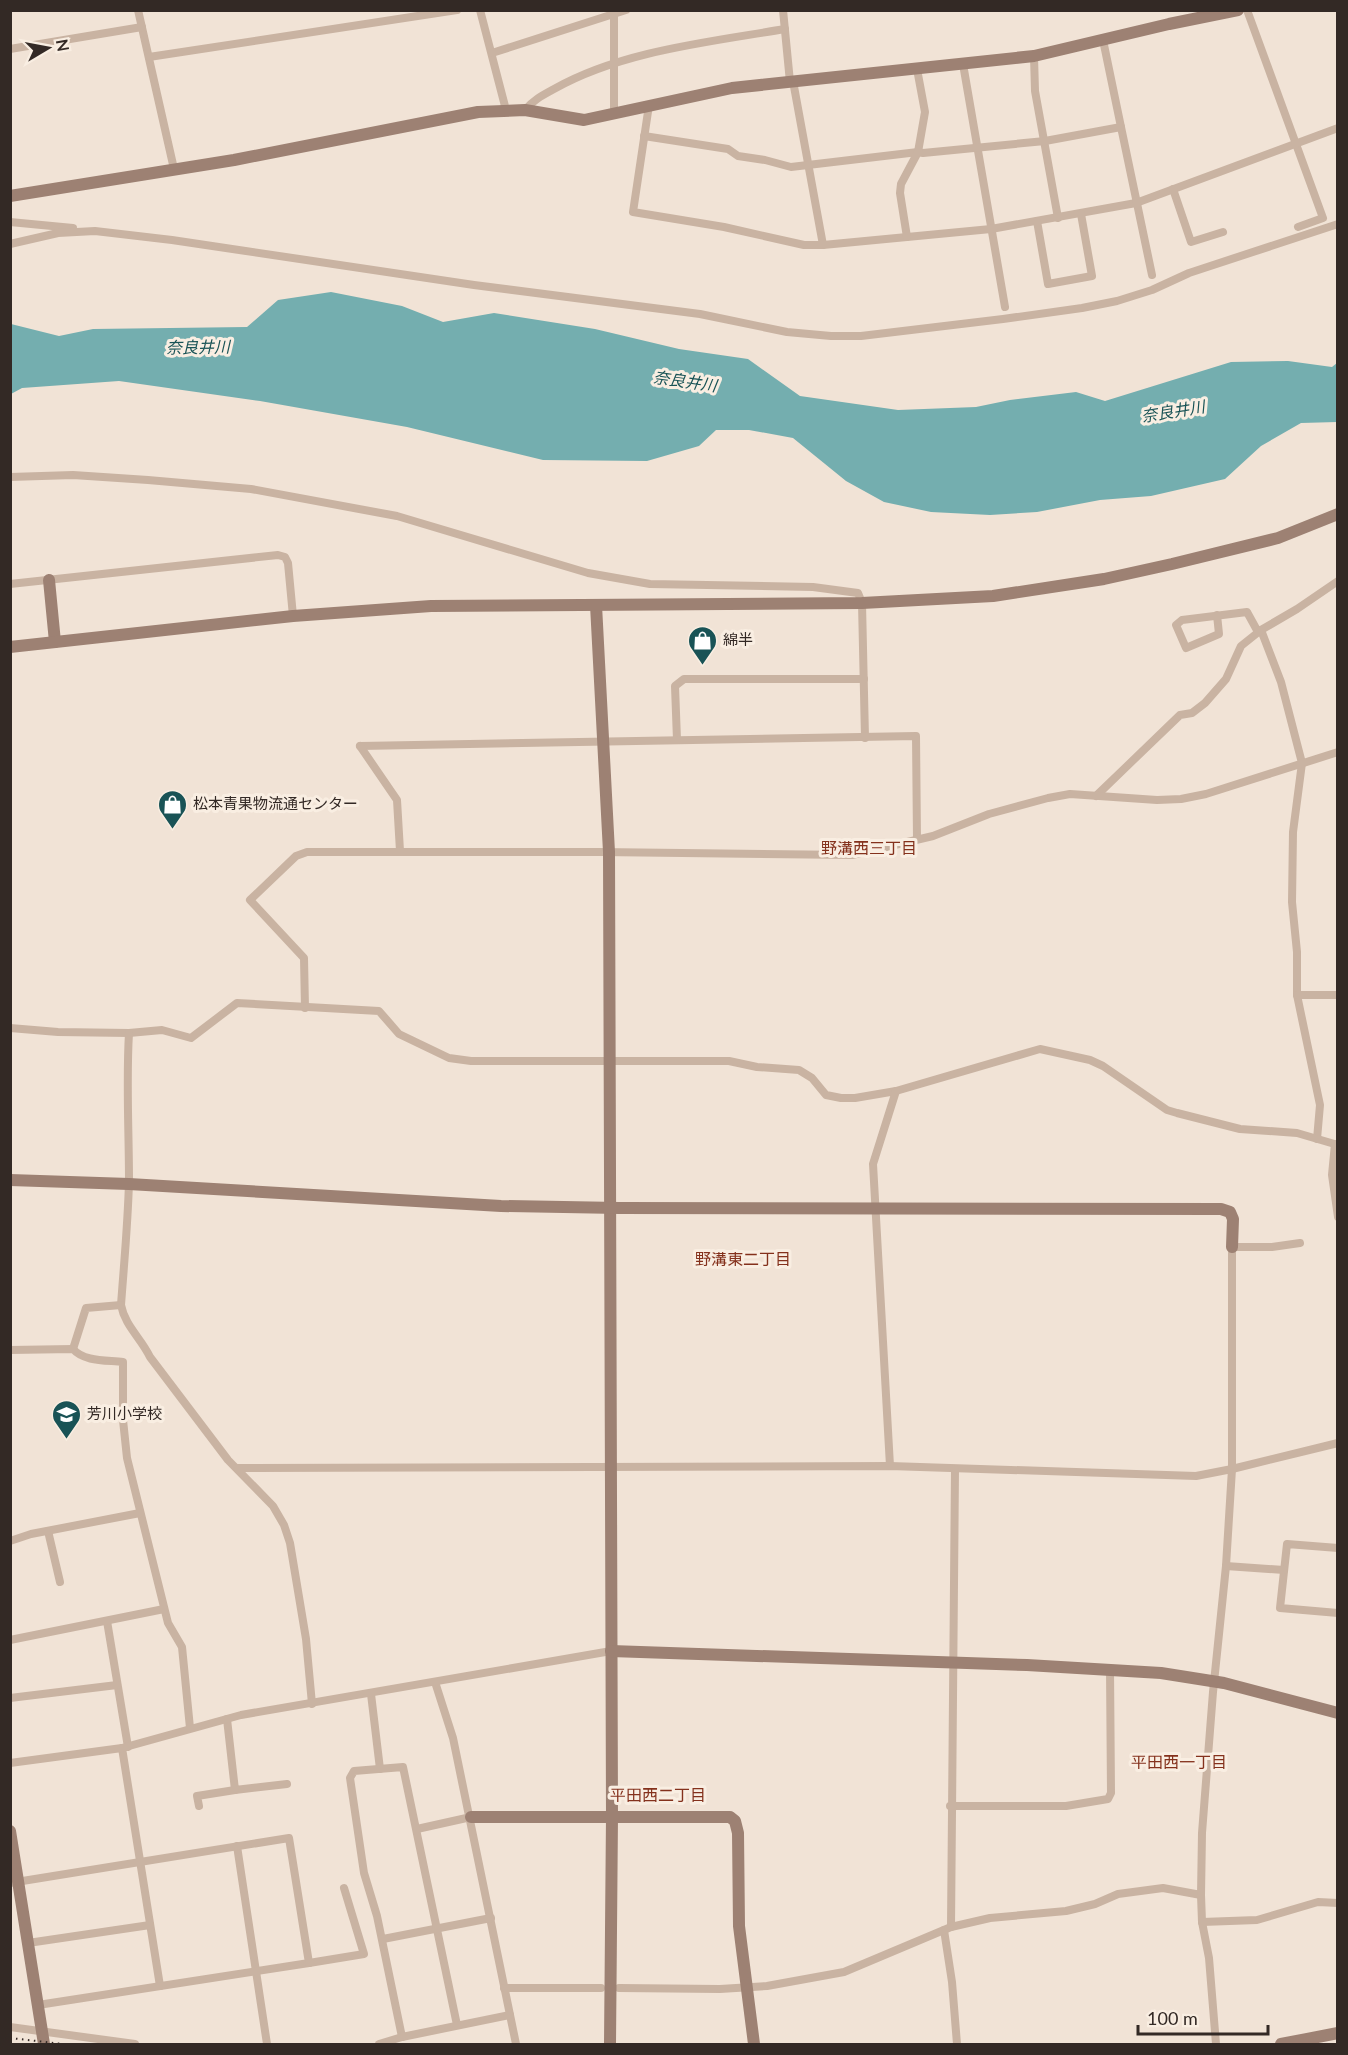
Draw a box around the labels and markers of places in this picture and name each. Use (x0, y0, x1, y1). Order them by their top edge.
shop icon: 綿半 (686, 624, 718, 666)
place label: 綿半 (723, 630, 753, 648)
shop icon: 松本青果物流通センター (156, 788, 188, 830)
place label: 松本青果物流通センター (193, 794, 358, 812)
school or university icon: 芳川小学校 (50, 1398, 82, 1440)
place label: 芳川小学校 (87, 1404, 162, 1422)

